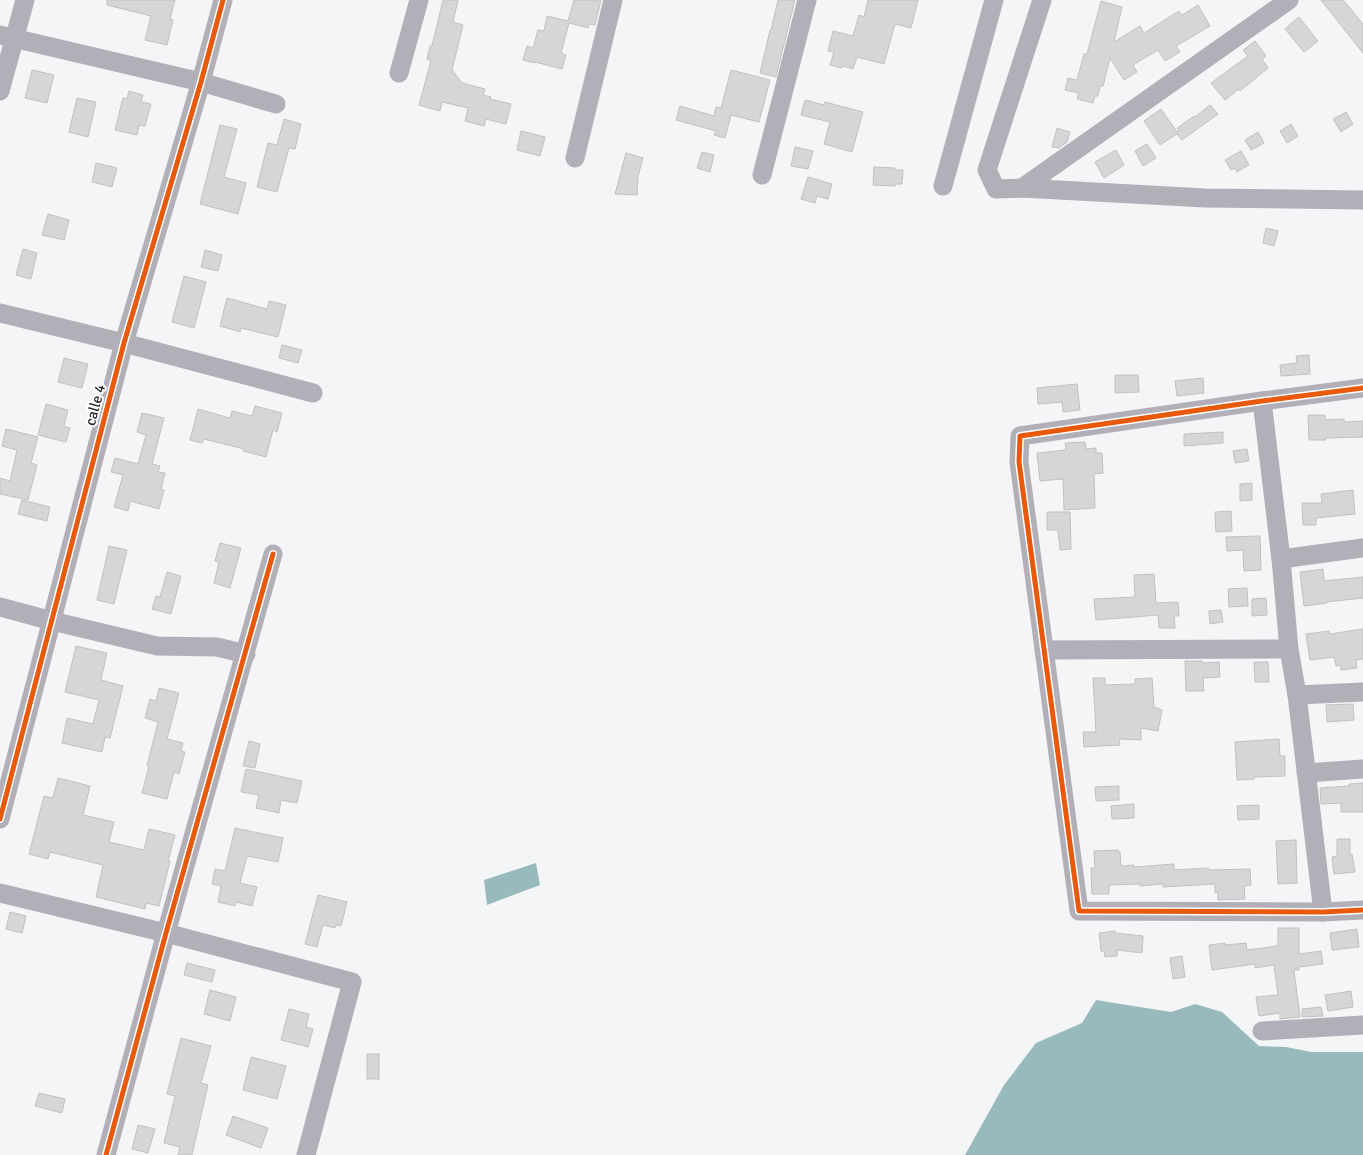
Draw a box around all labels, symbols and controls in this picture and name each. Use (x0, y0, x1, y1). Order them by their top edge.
street label: calle 4 (81, 382, 109, 428)

